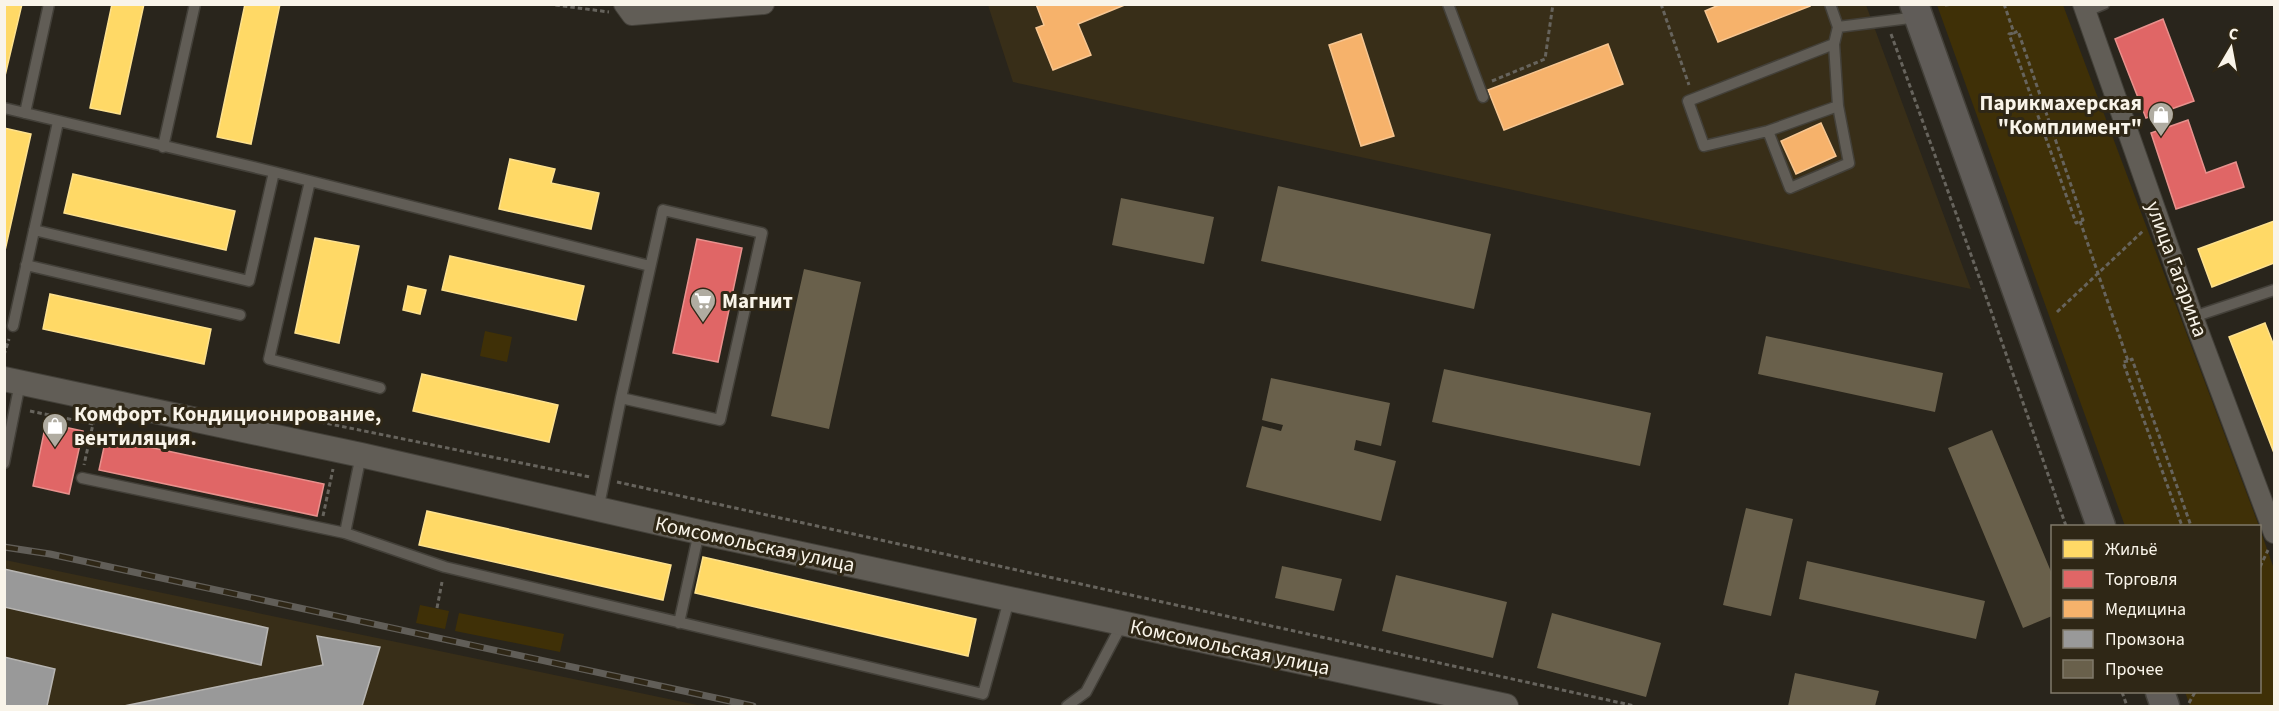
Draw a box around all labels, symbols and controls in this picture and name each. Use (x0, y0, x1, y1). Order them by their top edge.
north arrow (2201, 18, 2261, 78)
text: С (2227, 23, 2240, 46)
place label: Парикмахерская "Комплимент" (1980, 88, 2142, 142)
shop icon: Парикмахерская "Комплимент" (2146, 100, 2176, 138)
street label: улица Гагарина (2138, 197, 2216, 341)
supermarket icon: Магнит (688, 286, 718, 324)
place label: Магнит (722, 286, 793, 316)
place label: Комфорт. Кондиционирование, вентиляция. (74, 399, 381, 453)
shop icon: Комфорт. Кондиционирование, вентиляция. (40, 411, 70, 449)
street label: Комсомольская улица (652, 508, 858, 580)
legend (2051, 525, 2261, 693)
text: Жильё (2105, 537, 2158, 562)
text: Торговля (2105, 567, 2178, 592)
text: Медицина (2105, 597, 2186, 622)
street label: Комсомольская улица (1127, 611, 1333, 683)
text: Промзона (2105, 627, 2185, 652)
text: Прочее (2105, 657, 2163, 682)

